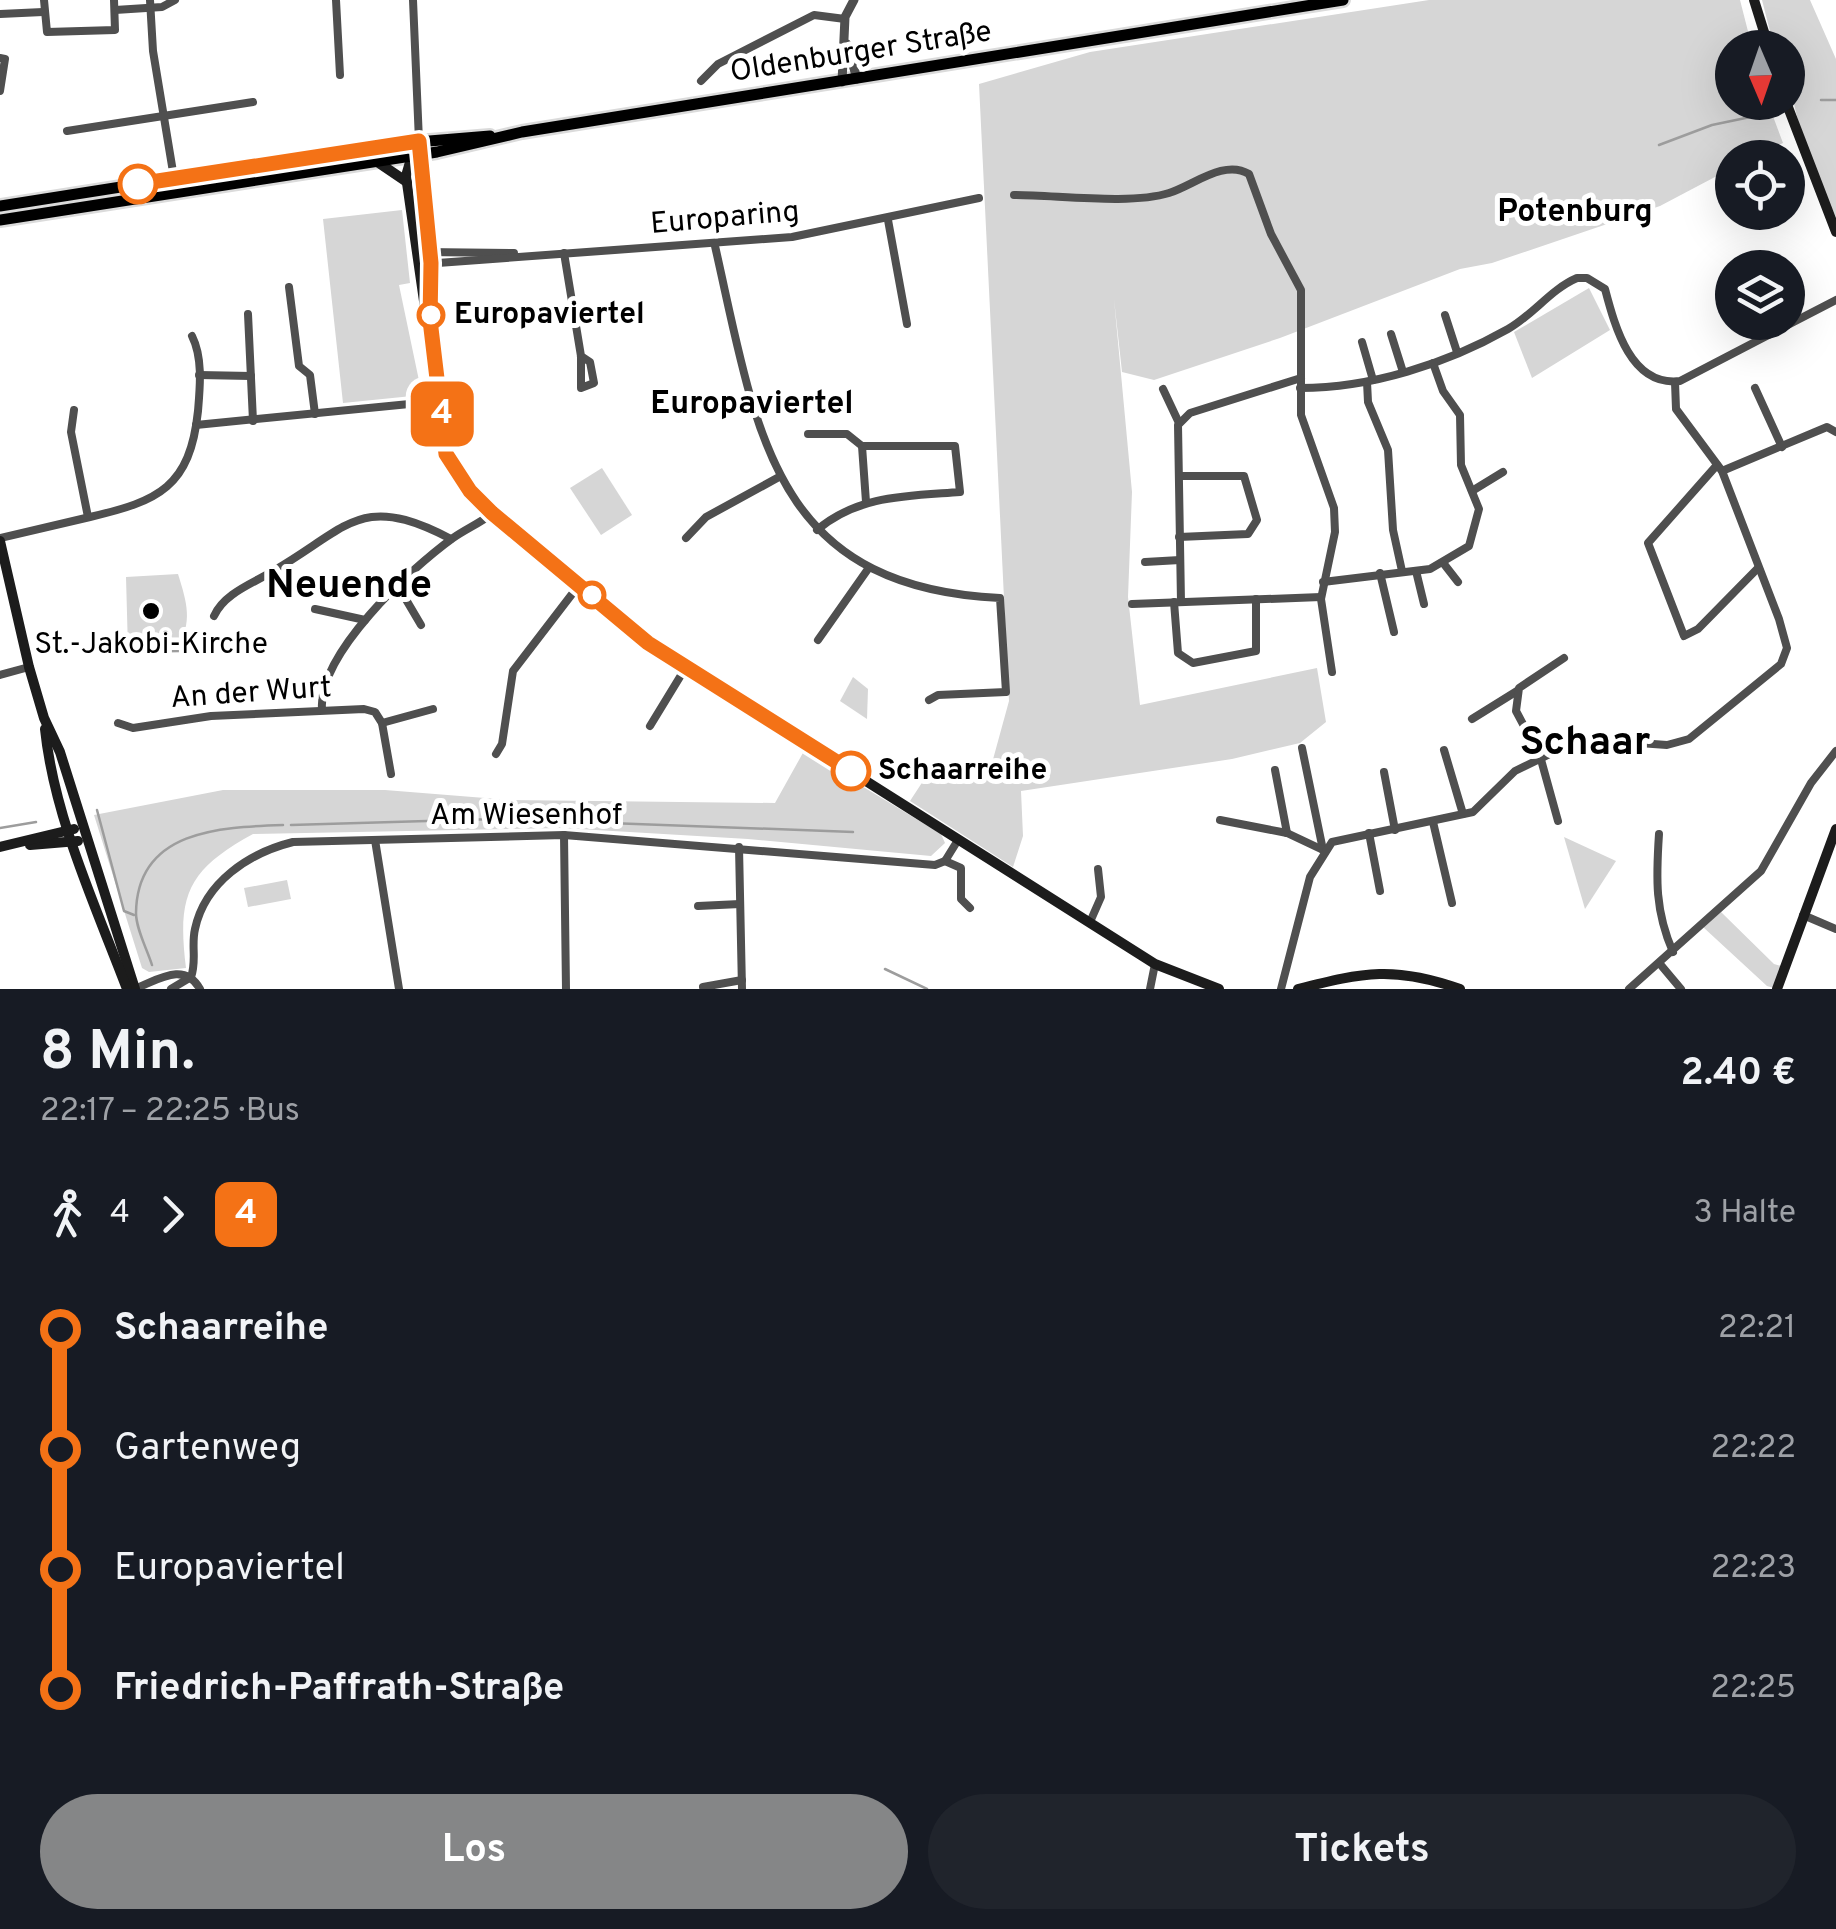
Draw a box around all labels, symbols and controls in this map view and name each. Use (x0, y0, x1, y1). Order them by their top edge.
street label: Oldenburger Straße (728, 14, 994, 92)
north arrow (1715, 30, 1805, 120)
map controls (1715, 30, 1805, 340)
button: locate (1715, 140, 1805, 230)
unlabelled marker (119, 165, 157, 203)
district label: Potenburg (1497, 193, 1653, 233)
street label: Europaring (649, 194, 801, 244)
button: layers (1715, 250, 1805, 340)
place label: Europaviertel (454, 297, 645, 334)
marker: Europaviertel (418, 302, 444, 328)
line badge: 4 (410, 382, 474, 446)
district label: Europaviertel (650, 385, 854, 425)
text: 4 (431, 392, 453, 436)
district label: Neuende (266, 562, 432, 612)
unlabelled marker (579, 582, 605, 608)
marker: St.-Jakobi-Kirche (140, 600, 162, 622)
place label: St.-Jakobi-Kirche (34, 627, 268, 664)
street label: An der Wurt (169, 670, 333, 718)
district label: Schaar (1520, 719, 1651, 769)
marker: Schaarreihe (832, 752, 870, 790)
place label: Schaarreihe (878, 753, 1047, 790)
street label: Am Wiesenhof (430, 798, 622, 835)
text: 8 Min. (40, 1019, 195, 1089)
text: 2.40 € (1680, 1050, 1796, 1099)
text: 22:17 – 22:25 · Bus (40, 1092, 300, 1132)
icon: walk (40, 1187, 95, 1242)
icon: forward (145, 1187, 200, 1242)
text: 4 (235, 1192, 257, 1236)
text: 4 (110, 1194, 130, 1234)
text: 3 Halte (1694, 1194, 1796, 1234)
text: Schaarreihe (114, 1305, 328, 1354)
text: 22:21 (1718, 1309, 1796, 1349)
text: Gartenweg (114, 1425, 301, 1474)
text: 22:22 (1710, 1429, 1796, 1469)
text: Europaviertel (114, 1545, 345, 1594)
text: 22:23 (1711, 1549, 1796, 1589)
text: Friedrich-Paffrath-Straße (114, 1665, 564, 1714)
text: 22:25 (1710, 1669, 1796, 1709)
button: Los (40, 1794, 908, 1909)
button: Tickets (928, 1794, 1796, 1909)

